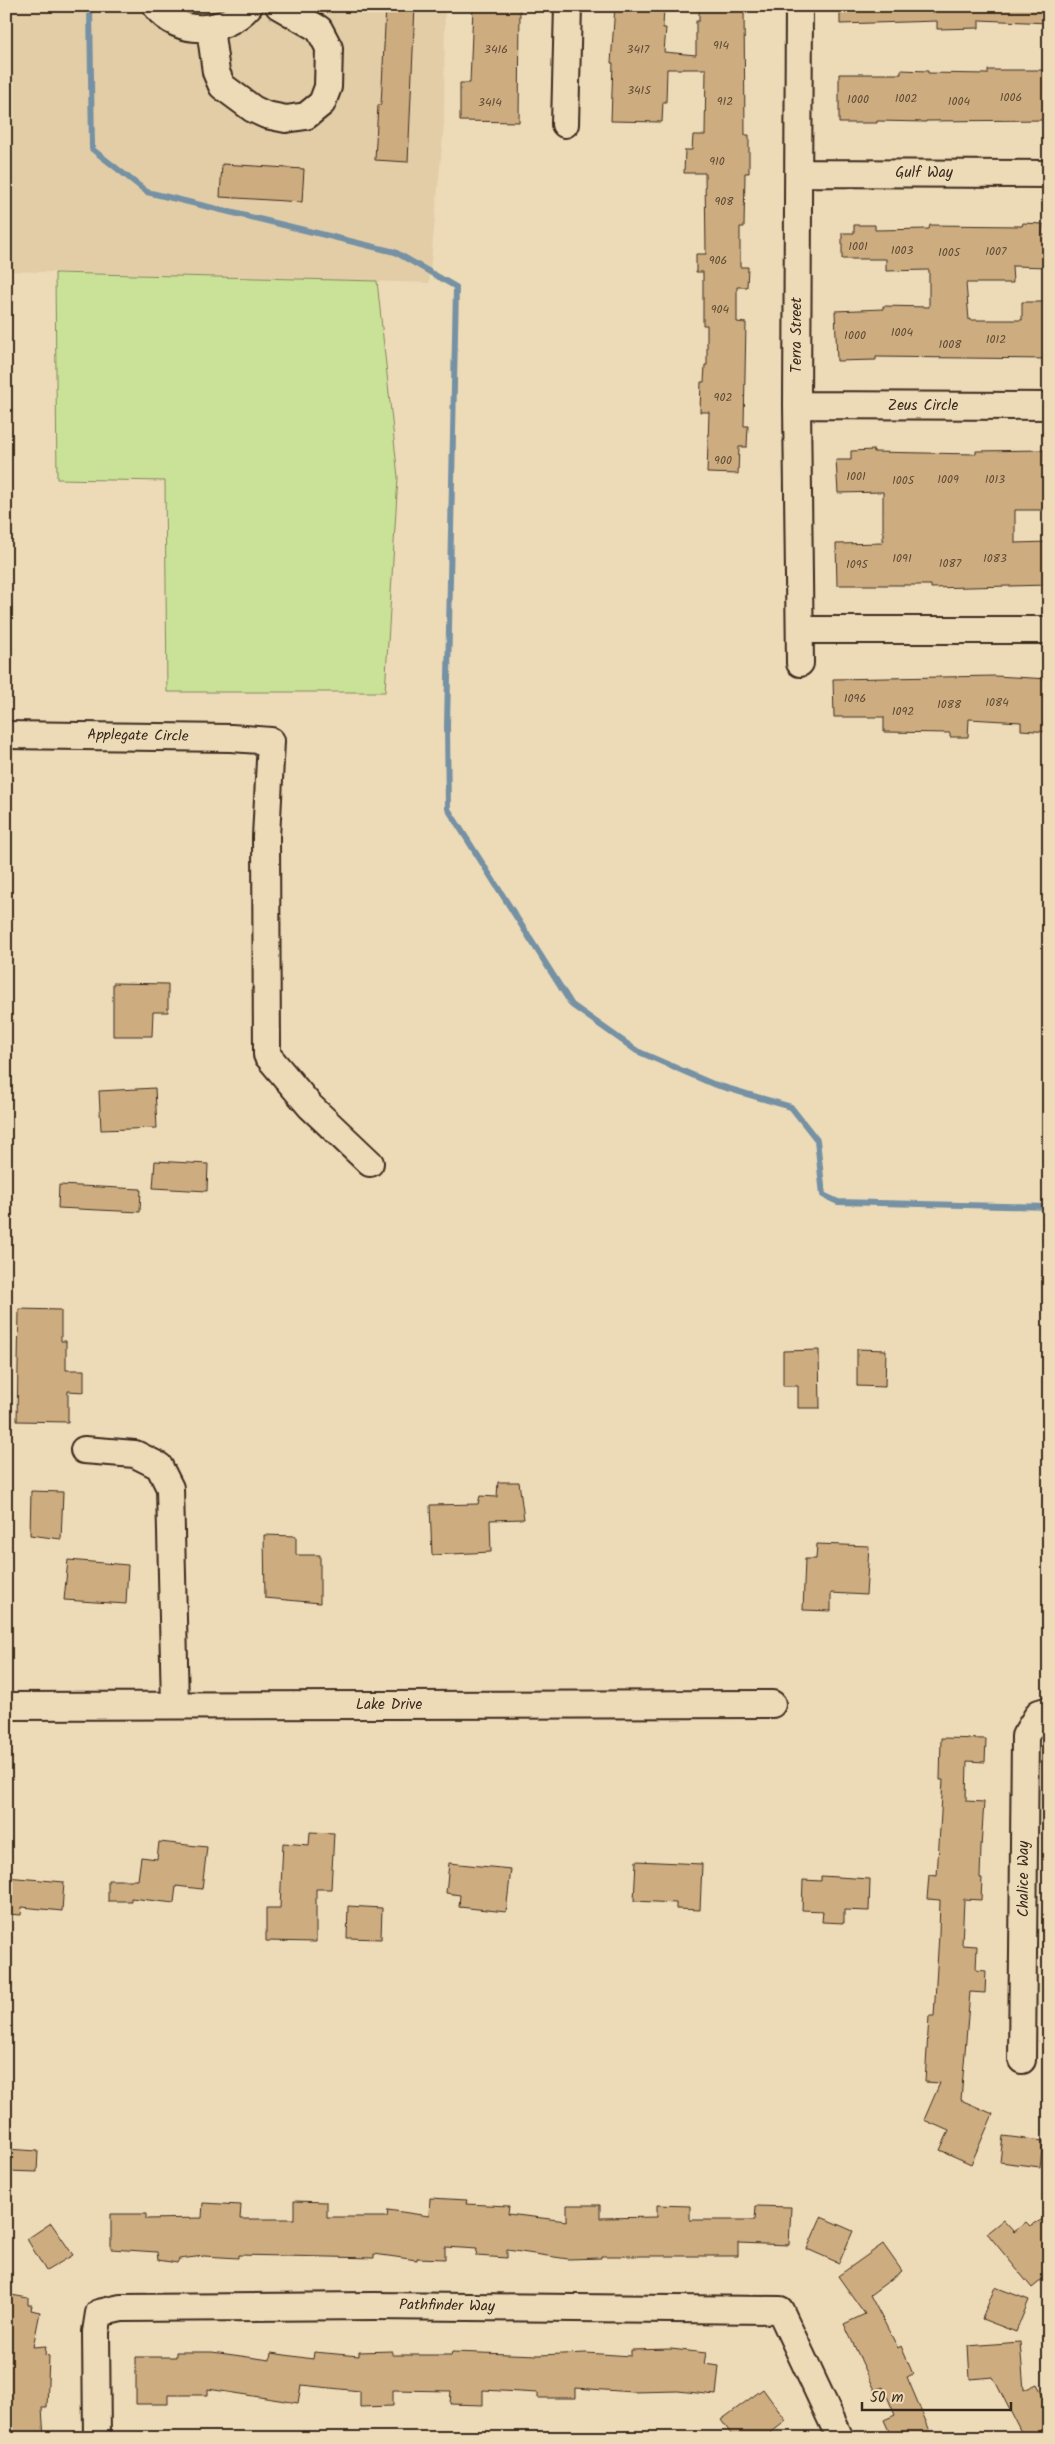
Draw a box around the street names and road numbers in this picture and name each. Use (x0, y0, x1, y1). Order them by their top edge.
street label: Gulf Way (895, 161, 954, 185)
street label: Terra Street (785, 297, 809, 373)
street label: Zeus Circle (888, 394, 958, 418)
street label: Applegate Circle (87, 723, 189, 749)
street label: Lake Drive (356, 1693, 422, 1717)
street label: Chalice Way (1012, 1840, 1036, 1917)
street label: Pathfinder Way (399, 2293, 496, 2319)

